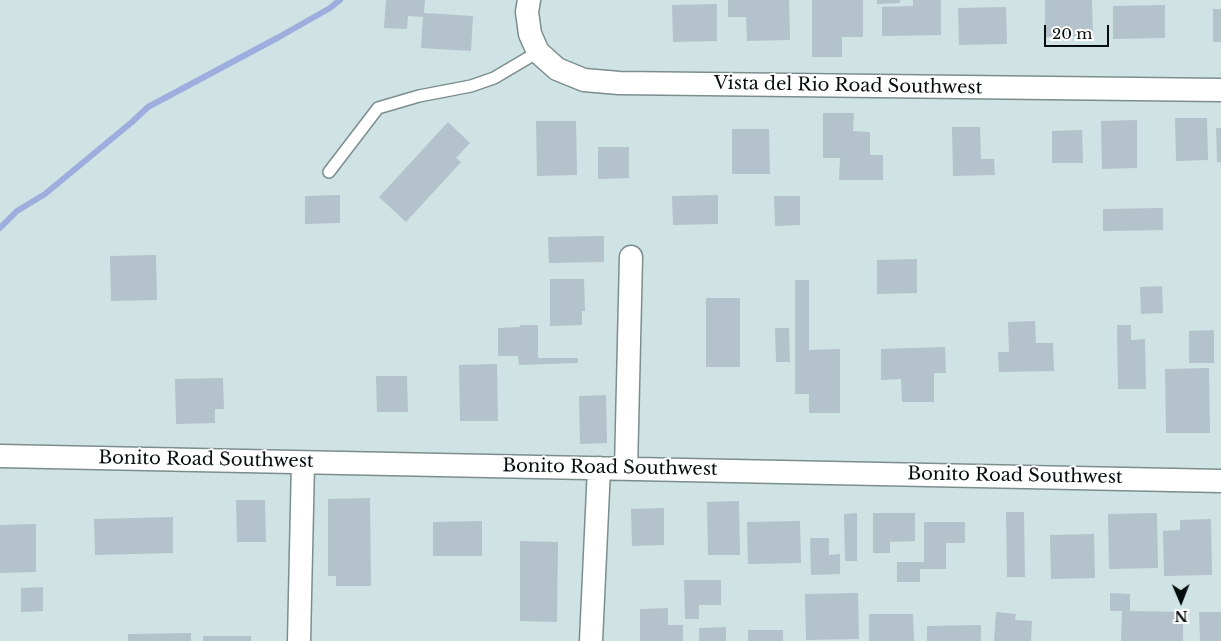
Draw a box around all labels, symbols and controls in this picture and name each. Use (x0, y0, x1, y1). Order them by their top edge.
scale bar (1046, 15, 1111, 47)
text: 20 m (1052, 24, 1092, 43)
street label: Vista del Rio Road Southwest (714, 73, 982, 99)
street label: Bonito Road Southwest (98, 447, 314, 473)
street label: Bonito Road Southwest (502, 455, 718, 481)
street label: Bonito Road Southwest (907, 463, 1123, 489)
north arrow (1156, 576, 1206, 626)
text: N (1175, 607, 1188, 625)

